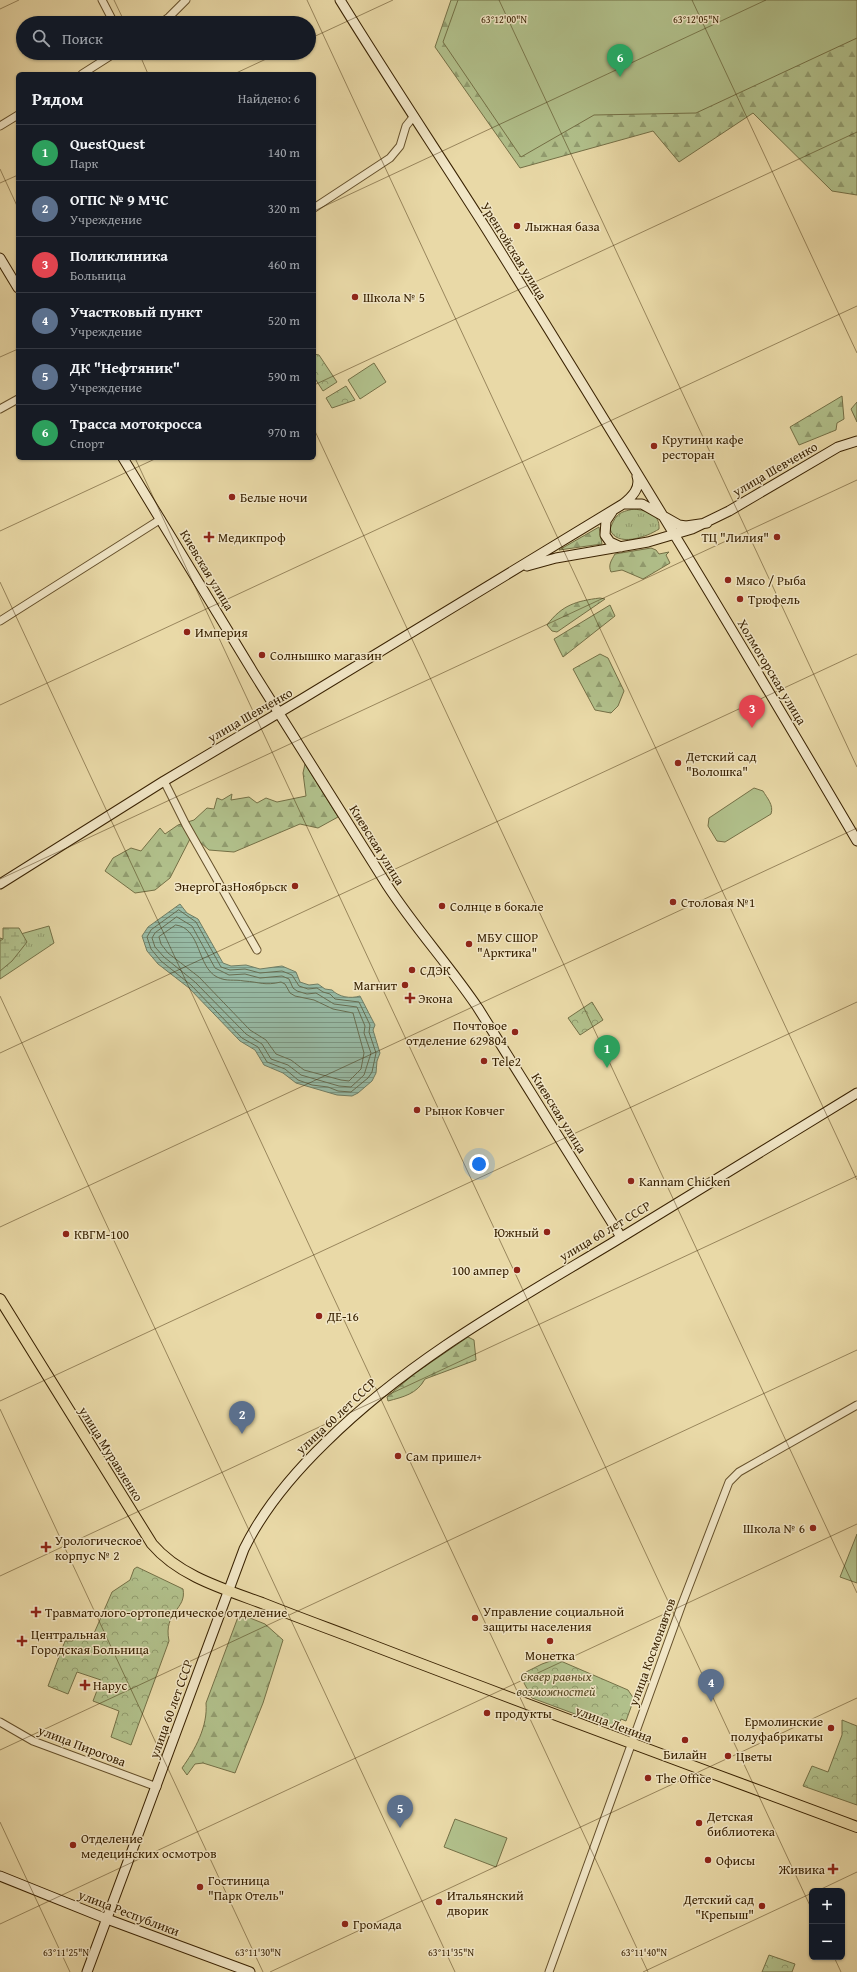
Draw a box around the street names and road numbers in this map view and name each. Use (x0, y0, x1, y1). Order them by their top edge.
street label: Уренгойская улица (476, 199, 552, 304)
street label: улица Шевченко (728, 437, 821, 502)
street label: Киевская улица (175, 526, 239, 615)
street label: Холмогорская улица (733, 616, 812, 729)
street label: улица Шевченко (203, 683, 296, 748)
street label: Киевская улица (345, 801, 410, 889)
street label: Киевская улица (527, 1069, 592, 1157)
street label: улица 60 лет СССР (555, 1196, 654, 1266)
street label: улица 60 лет СССР (291, 1374, 380, 1459)
street label: улица Муравленко (74, 1402, 148, 1505)
street label: улица Космонавтов (623, 1595, 680, 1710)
street label: улица 60 лет СССР (144, 1657, 198, 1762)
street label: улица Ленина (572, 1700, 656, 1748)
street label: улица Пирогова (35, 1720, 129, 1772)
street label: улица Республики (75, 1885, 183, 1941)

